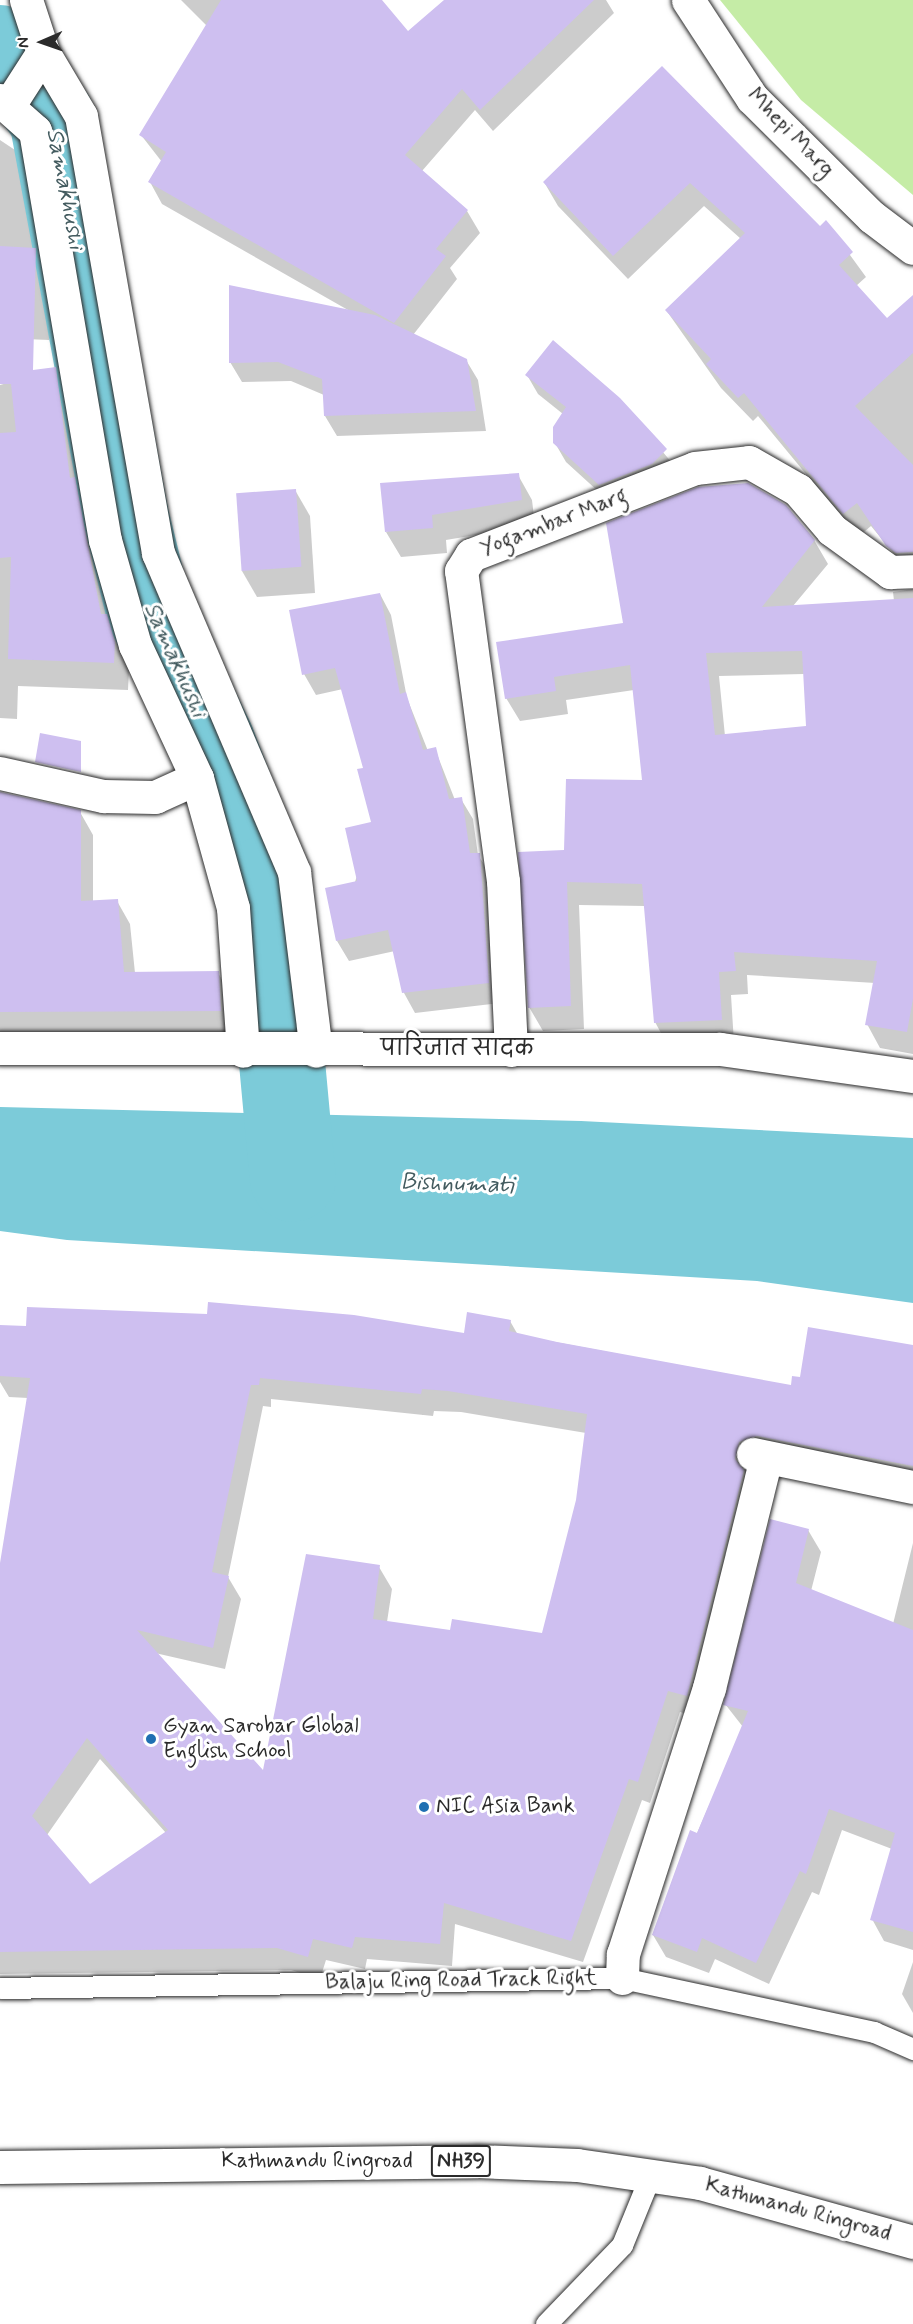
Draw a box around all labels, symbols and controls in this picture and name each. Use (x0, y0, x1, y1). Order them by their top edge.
north arrow (12, 12, 72, 72)
text: N (13, 37, 34, 48)
street label: Mhepi Marg (742, 84, 838, 182)
water label: Samakhushi (39, 126, 91, 252)
street label: Yogambar Marg (476, 483, 632, 563)
water label: Samakhushi (137, 598, 213, 722)
street label: पारिजात सादक (381, 1037, 533, 1063)
water label: Bishnumati (400, 1168, 514, 1200)
place label: Gyan Sarobar Global English School (163, 1713, 358, 1765)
marker: Gyan Sarobar Global English School (144, 1732, 158, 1746)
place label: NIC Asia Bank (436, 1794, 579, 1820)
marker: NIC Asia Bank (417, 1800, 431, 1814)
street label: Balaju Ring Road Track Right (326, 1965, 596, 1997)
road number: NH39 (430, 2143, 492, 2179)
street label: Kathmandu Ringroad (221, 2149, 413, 2175)
street label: Kathmandu Ringroad (702, 2172, 894, 2248)

